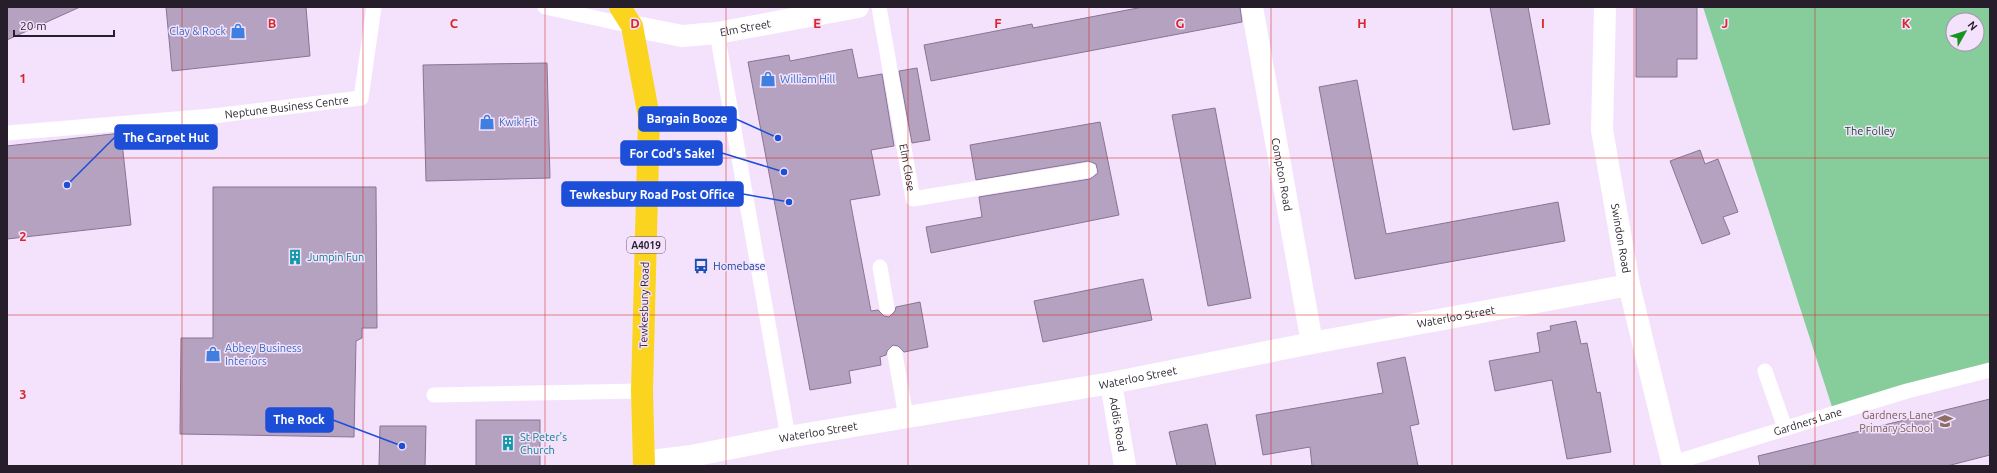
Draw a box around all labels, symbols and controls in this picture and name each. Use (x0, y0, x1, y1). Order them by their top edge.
scale bar (14, 12, 114, 38)
north arrow (1945, 12, 1985, 52)
text: B (268, 16, 277, 30)
text: C (450, 16, 459, 30)
text: D (630, 16, 640, 30)
text: E (813, 16, 821, 30)
text: F (994, 16, 1002, 30)
text: G (1176, 16, 1185, 30)
text: H (1357, 16, 1367, 30)
text: I (1541, 16, 1545, 30)
text: J (1722, 16, 1728, 30)
text: K (1902, 16, 1911, 30)
street label: Elm Street (719, 17, 773, 38)
text: 20 m (20, 19, 47, 32)
text: N (1966, 19, 1980, 33)
shop icon: Clay & Rock (229, 22, 247, 40)
place label: Clay & Rock (169, 25, 226, 37)
shop icon: William Hill (759, 70, 777, 88)
text: 1 (19, 71, 27, 85)
place label: William Hill (780, 73, 835, 85)
street label: Neptune Business Centre (224, 94, 349, 121)
callout: Bargain Booze (639, 107, 736, 131)
text: Bargain Booze (646, 112, 728, 125)
shop icon: Kwik Fit (478, 113, 496, 131)
place label: Kwik Fit (499, 116, 538, 128)
callout: The Carpet Hut (115, 125, 217, 149)
park label: The Folley (1845, 125, 1896, 137)
text: The Carpet Hut (123, 131, 209, 144)
street label: Compton Road (1269, 137, 1294, 212)
callout: For Cod's Sake! (621, 141, 722, 165)
street label: Elm Close (897, 143, 918, 192)
text: For Cod's Sake! (629, 147, 715, 160)
callout: Tewkesbury Road Post Office (562, 182, 743, 206)
text: Tewkesbury Road Post Office (569, 188, 735, 201)
street label: Swindon Road (1609, 203, 1633, 274)
text: 2 (19, 229, 27, 243)
road number: A4019 (627, 237, 665, 253)
building icon: Jumpin Fun (286, 248, 304, 266)
place label: Jumpin Fun (307, 251, 364, 263)
bus stop icon: Homebase (692, 257, 710, 275)
place label: Homebase (713, 260, 766, 272)
street label: Tewkesbury Road (637, 262, 651, 348)
street label: Waterloo Street (1416, 304, 1497, 330)
place label: Abbey Business Interiors (225, 342, 302, 367)
shop icon: Abbey Business Interiors (204, 345, 222, 363)
street label: Waterloo Street (1098, 364, 1178, 391)
text: 3 (19, 387, 27, 401)
street label: Addis Road (1107, 396, 1129, 453)
street label: Gardners Lane (1772, 405, 1843, 438)
callout: The Rock (266, 408, 333, 432)
place label: Gardners Lane Primary School (1859, 409, 1933, 434)
school or university icon: Gardners Lane Primary School (1936, 412, 1954, 430)
text: The Rock (273, 413, 325, 426)
street label: Waterloo Street (778, 419, 859, 445)
place label: St Peter's Church (520, 431, 567, 456)
building icon: St Peter's Church (499, 434, 517, 452)

